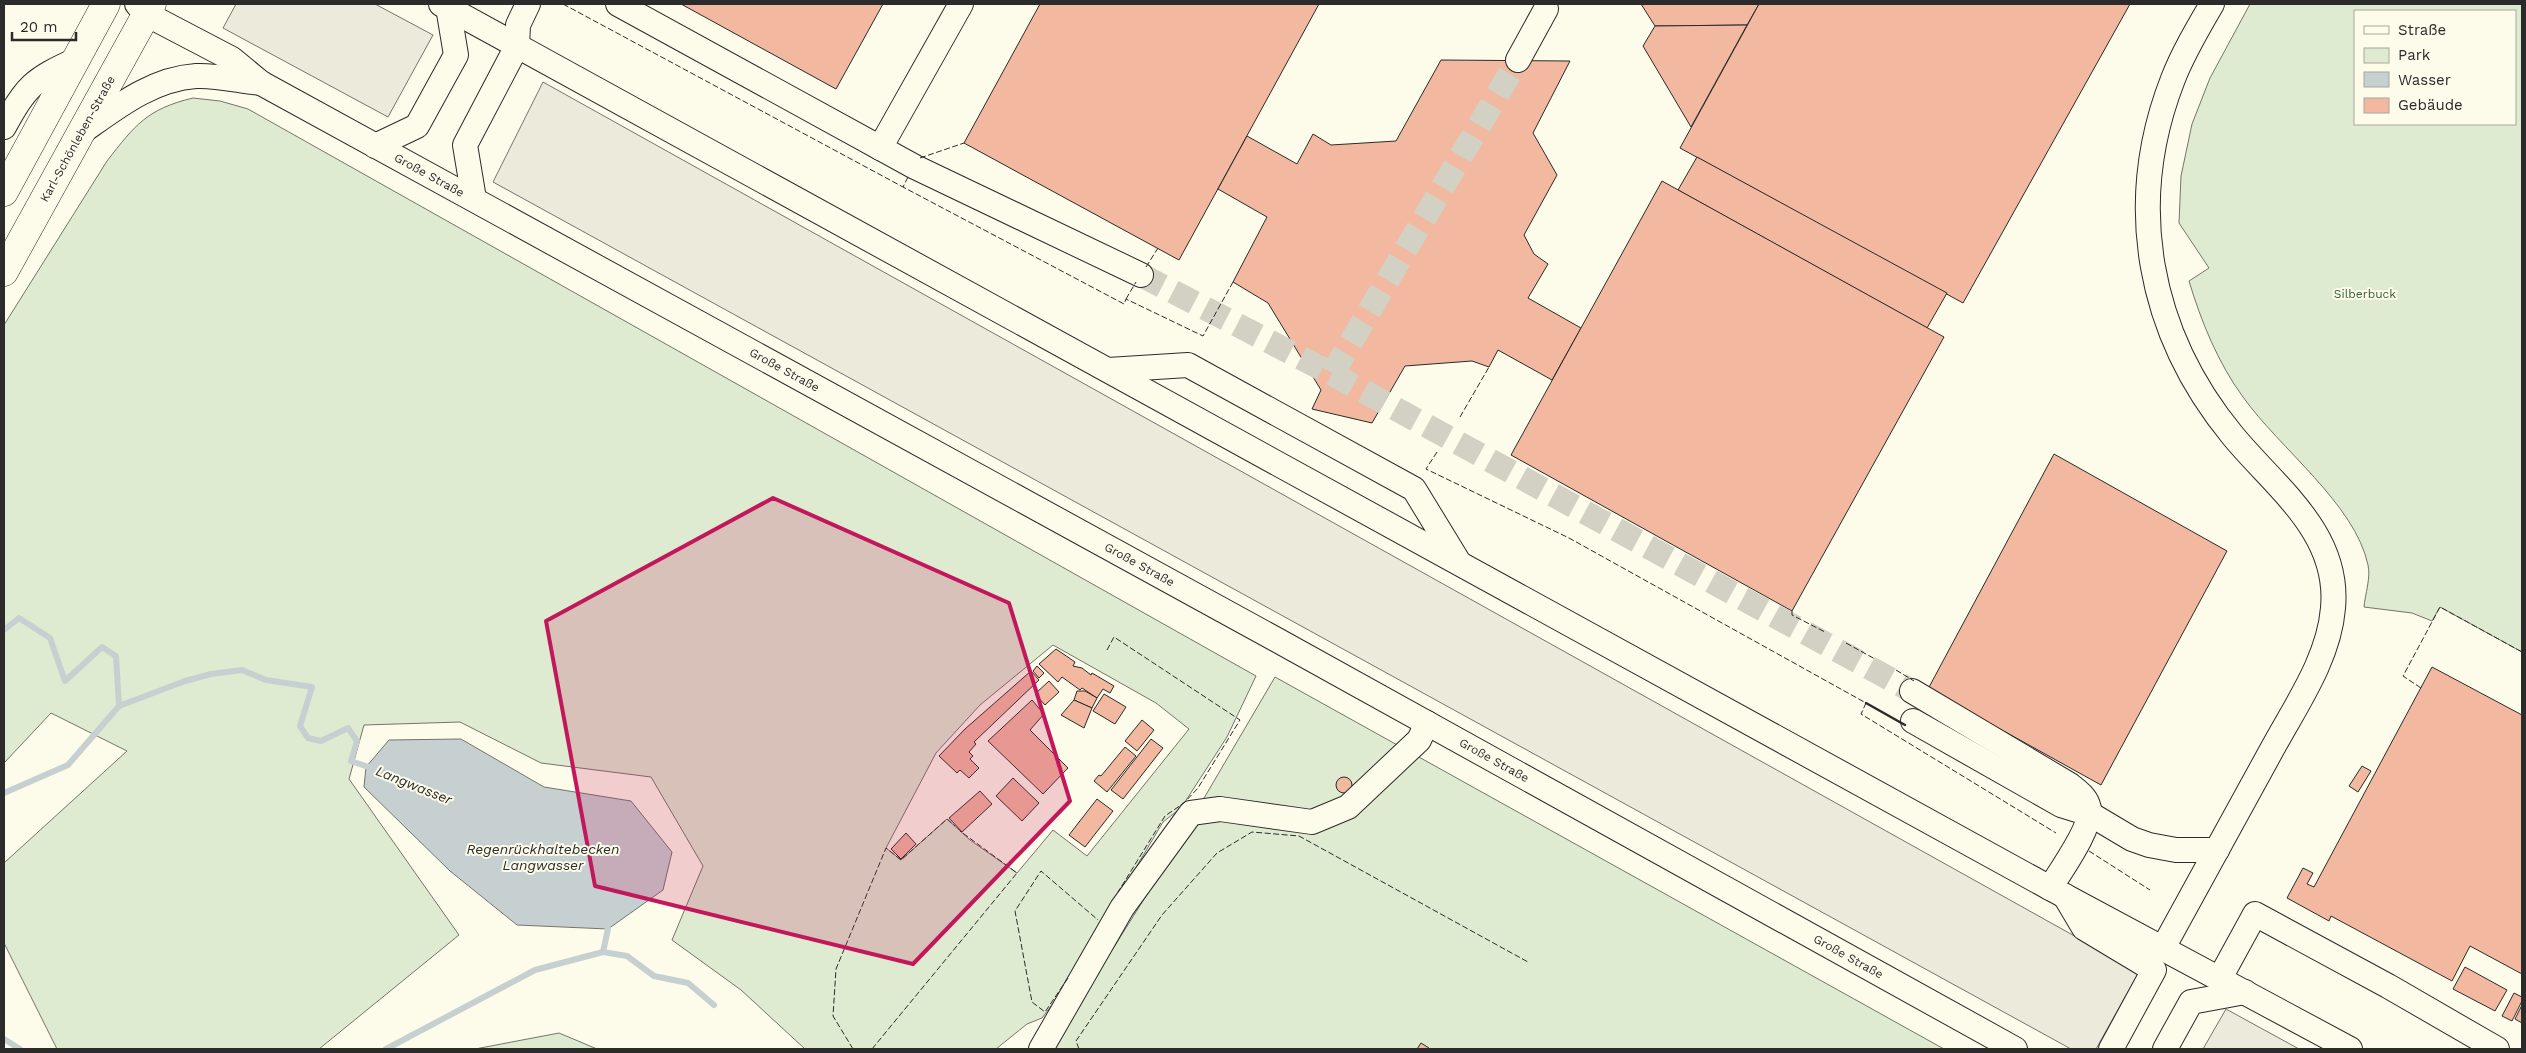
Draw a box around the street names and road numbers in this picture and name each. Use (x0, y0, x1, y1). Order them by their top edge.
street label: Karl-Schönleben-Straße (37, 73, 118, 204)
street label: Große Straße (392, 150, 467, 200)
street label: Große Straße (747, 345, 822, 395)
street label: Große Straße (1102, 540, 1177, 589)
street label: Große Straße (1457, 735, 1531, 785)
street label: Große Straße (1811, 932, 1886, 982)

